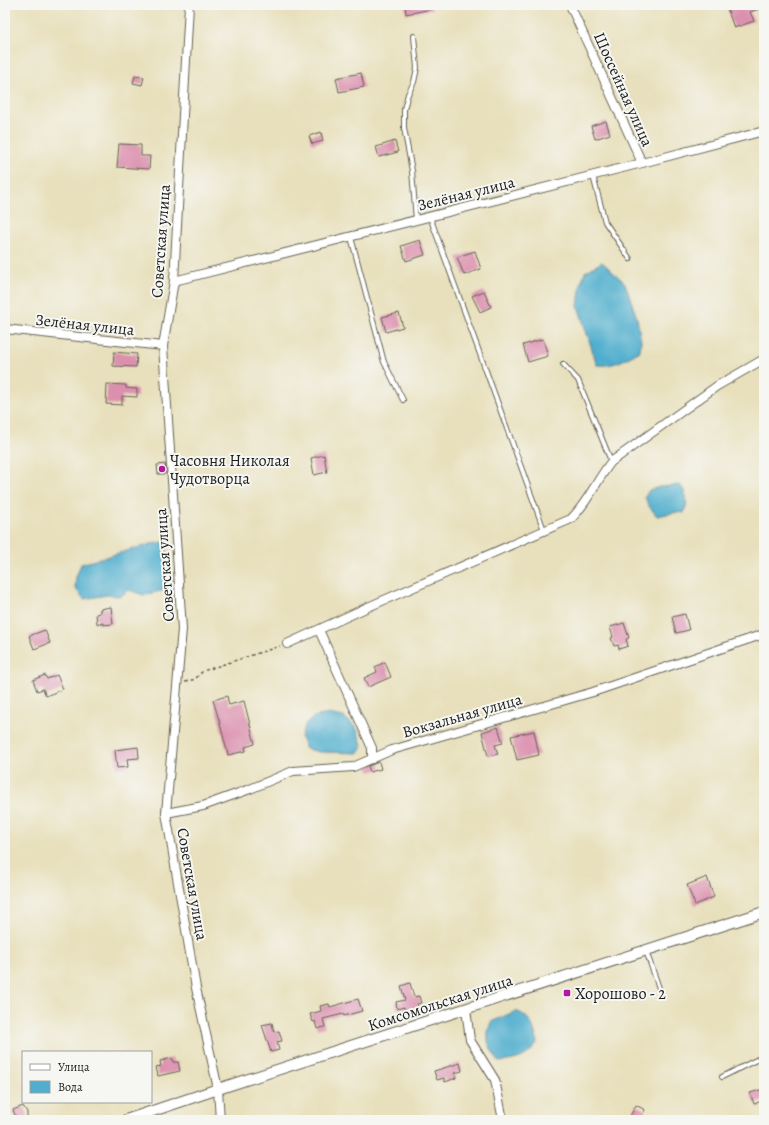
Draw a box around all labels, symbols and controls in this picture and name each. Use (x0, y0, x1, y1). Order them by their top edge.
street label: Шоссейная улица (588, 29, 658, 151)
street label: Зелёная улица (415, 171, 518, 217)
street label: Советская улица (146, 183, 176, 299)
street label: Зелёная улица (34, 309, 136, 341)
place label: Часовня Николая Чудотворца (170, 450, 290, 490)
marker: Часовня Николая Чудотворца (157, 464, 167, 474)
street label: Советская улица (150, 507, 180, 622)
street label: Вокзальная улица (400, 688, 525, 744)
street label: Советская улица (171, 826, 213, 943)
street label: Комсомольская улица (365, 969, 516, 1037)
place label: Хорошово - 2 (575, 983, 666, 1005)
marker: Хорошово - 2 (562, 988, 572, 998)
legend (22, 1051, 152, 1103)
text: Улица (58, 1059, 90, 1075)
text: Вода (58, 1079, 83, 1095)

